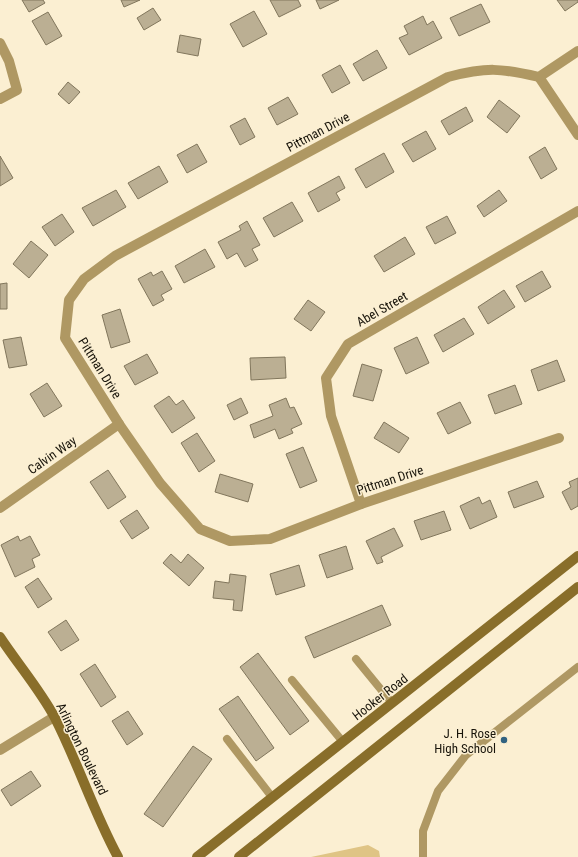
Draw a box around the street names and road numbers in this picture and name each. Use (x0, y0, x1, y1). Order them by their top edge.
street label: Pittman Drive (284, 109, 352, 155)
street label: Abel Street (354, 288, 410, 330)
street label: Pittman Drive (75, 335, 125, 401)
street label: Calvin Way (25, 433, 80, 477)
street label: Pittman Drive (355, 462, 425, 498)
street label: Hooker Road (349, 671, 411, 723)
street label: Arlington Boulevard (53, 701, 111, 797)

